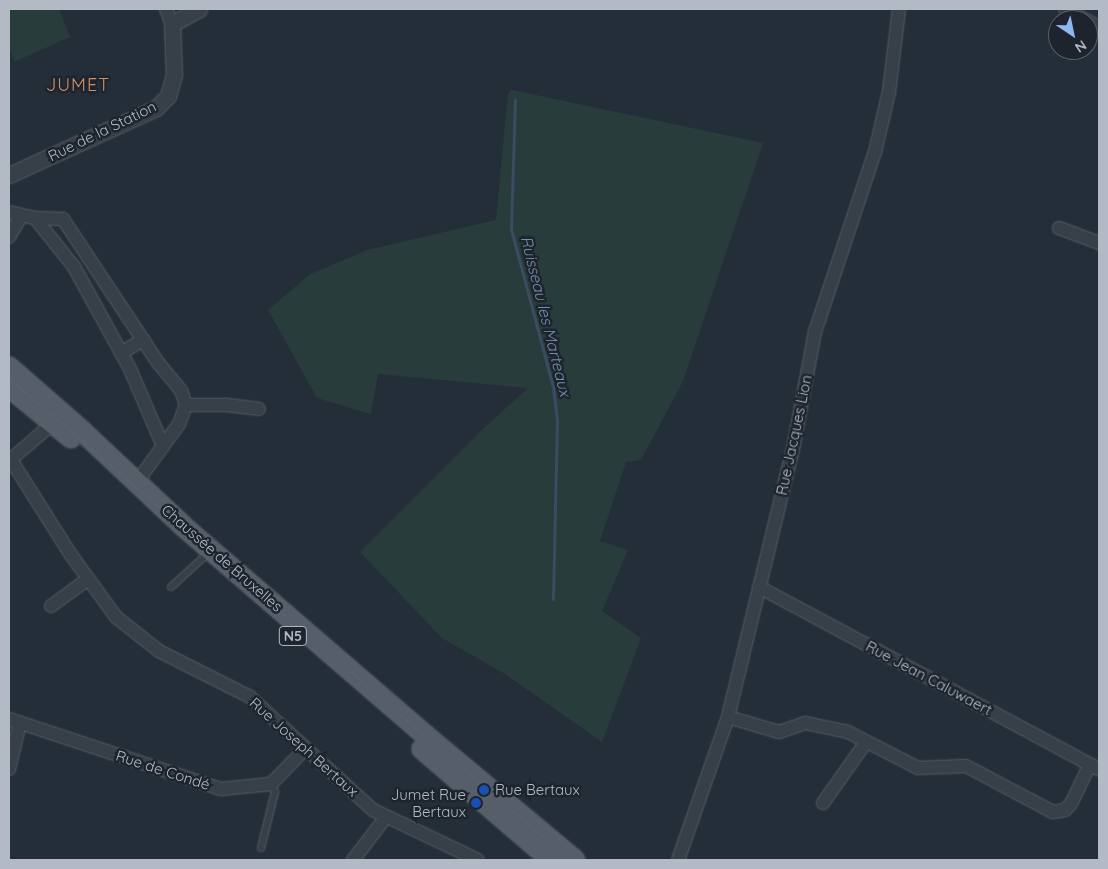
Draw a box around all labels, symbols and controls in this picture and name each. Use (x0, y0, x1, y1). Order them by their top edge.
north arrow (1048, 10, 1098, 60)
text: N (1072, 36, 1090, 57)
district label: JUMET (45, 74, 111, 96)
street label: Rue de la Station (45, 97, 159, 165)
water label: Ruisseau les Marteaux (517, 234, 575, 398)
street label: Rue Jacques Lion (772, 373, 816, 497)
street label: Chaussée de Bruxelles (158, 501, 286, 615)
road number: N5 (278, 624, 308, 648)
street label: Rue Jean Caluwaert (863, 637, 995, 719)
street label: Rue Joseph Bertaux (246, 694, 362, 800)
street label: Rue de Condé (114, 746, 212, 794)
place label: Rue Bertaux (495, 781, 580, 799)
marker: Rue Bertaux (477, 783, 491, 797)
place label: Jumet Rue Bertaux (391, 785, 466, 820)
marker: Jumet Rue Bertaux (470, 797, 482, 809)

